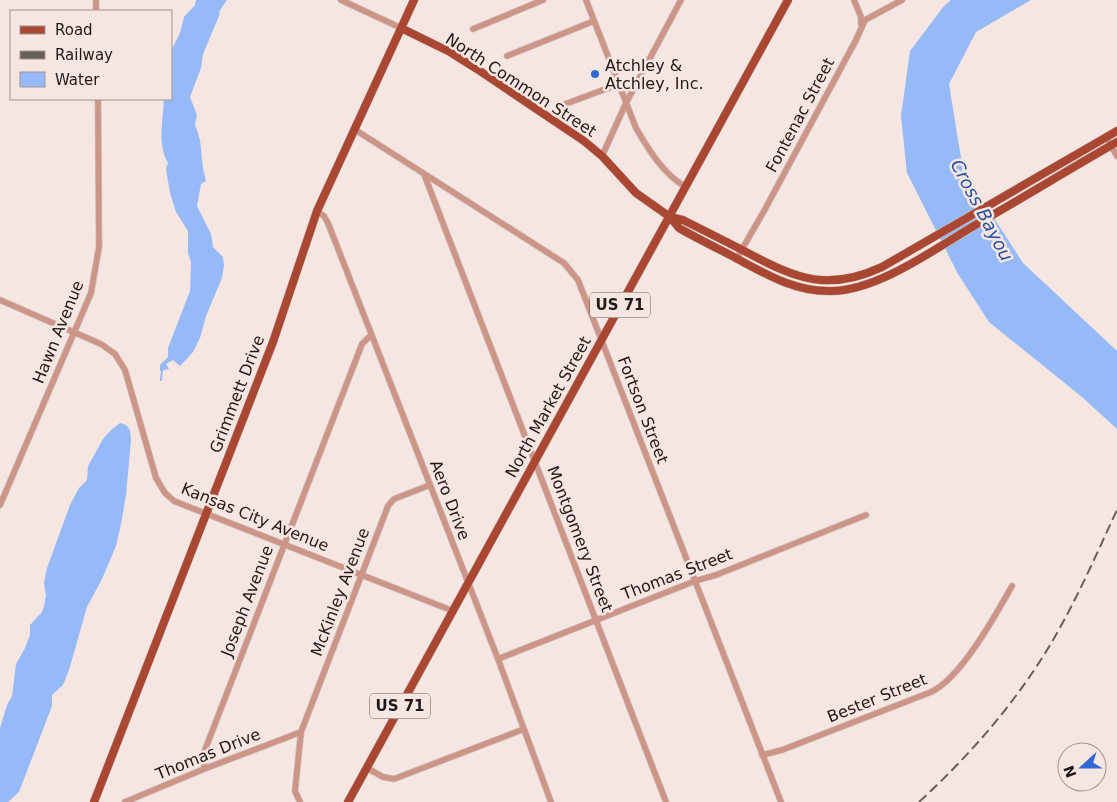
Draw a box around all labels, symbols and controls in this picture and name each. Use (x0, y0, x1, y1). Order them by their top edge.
legend (10, 10, 172, 100)
text: Road (55, 21, 93, 39)
street label: North Common Street (442, 29, 600, 141)
text: Railway (55, 46, 113, 64)
street label: Fontenac Street (762, 54, 838, 176)
place label: Atchley & Atchley, Inc. (605, 56, 704, 93)
marker: Atchley & Atchley, Inc. (589, 68, 601, 80)
text: Water (55, 71, 100, 89)
water label: Cross Bayou (946, 156, 1018, 264)
street label: Hawn Avenue (29, 278, 87, 386)
road number: US 71 (590, 292, 650, 318)
street label: Grimmett Drive (206, 332, 268, 456)
street label: North Market Street (501, 333, 595, 481)
street label: Fortson Street (614, 354, 672, 466)
street label: Aero Drive (426, 457, 474, 543)
street label: Montgomery Street (543, 463, 617, 615)
street label: Kansas City Avenue (178, 479, 332, 555)
street label: McKinley Avenue (307, 525, 373, 659)
street label: Joseph Avenue (217, 543, 277, 660)
street label: Thomas Street (618, 544, 735, 604)
street label: Bester Street (825, 669, 929, 727)
road number: US 71 (370, 694, 430, 718)
street label: Thomas Drive (152, 724, 263, 784)
north arrow (1057, 742, 1107, 792)
text: N (1060, 763, 1079, 780)

